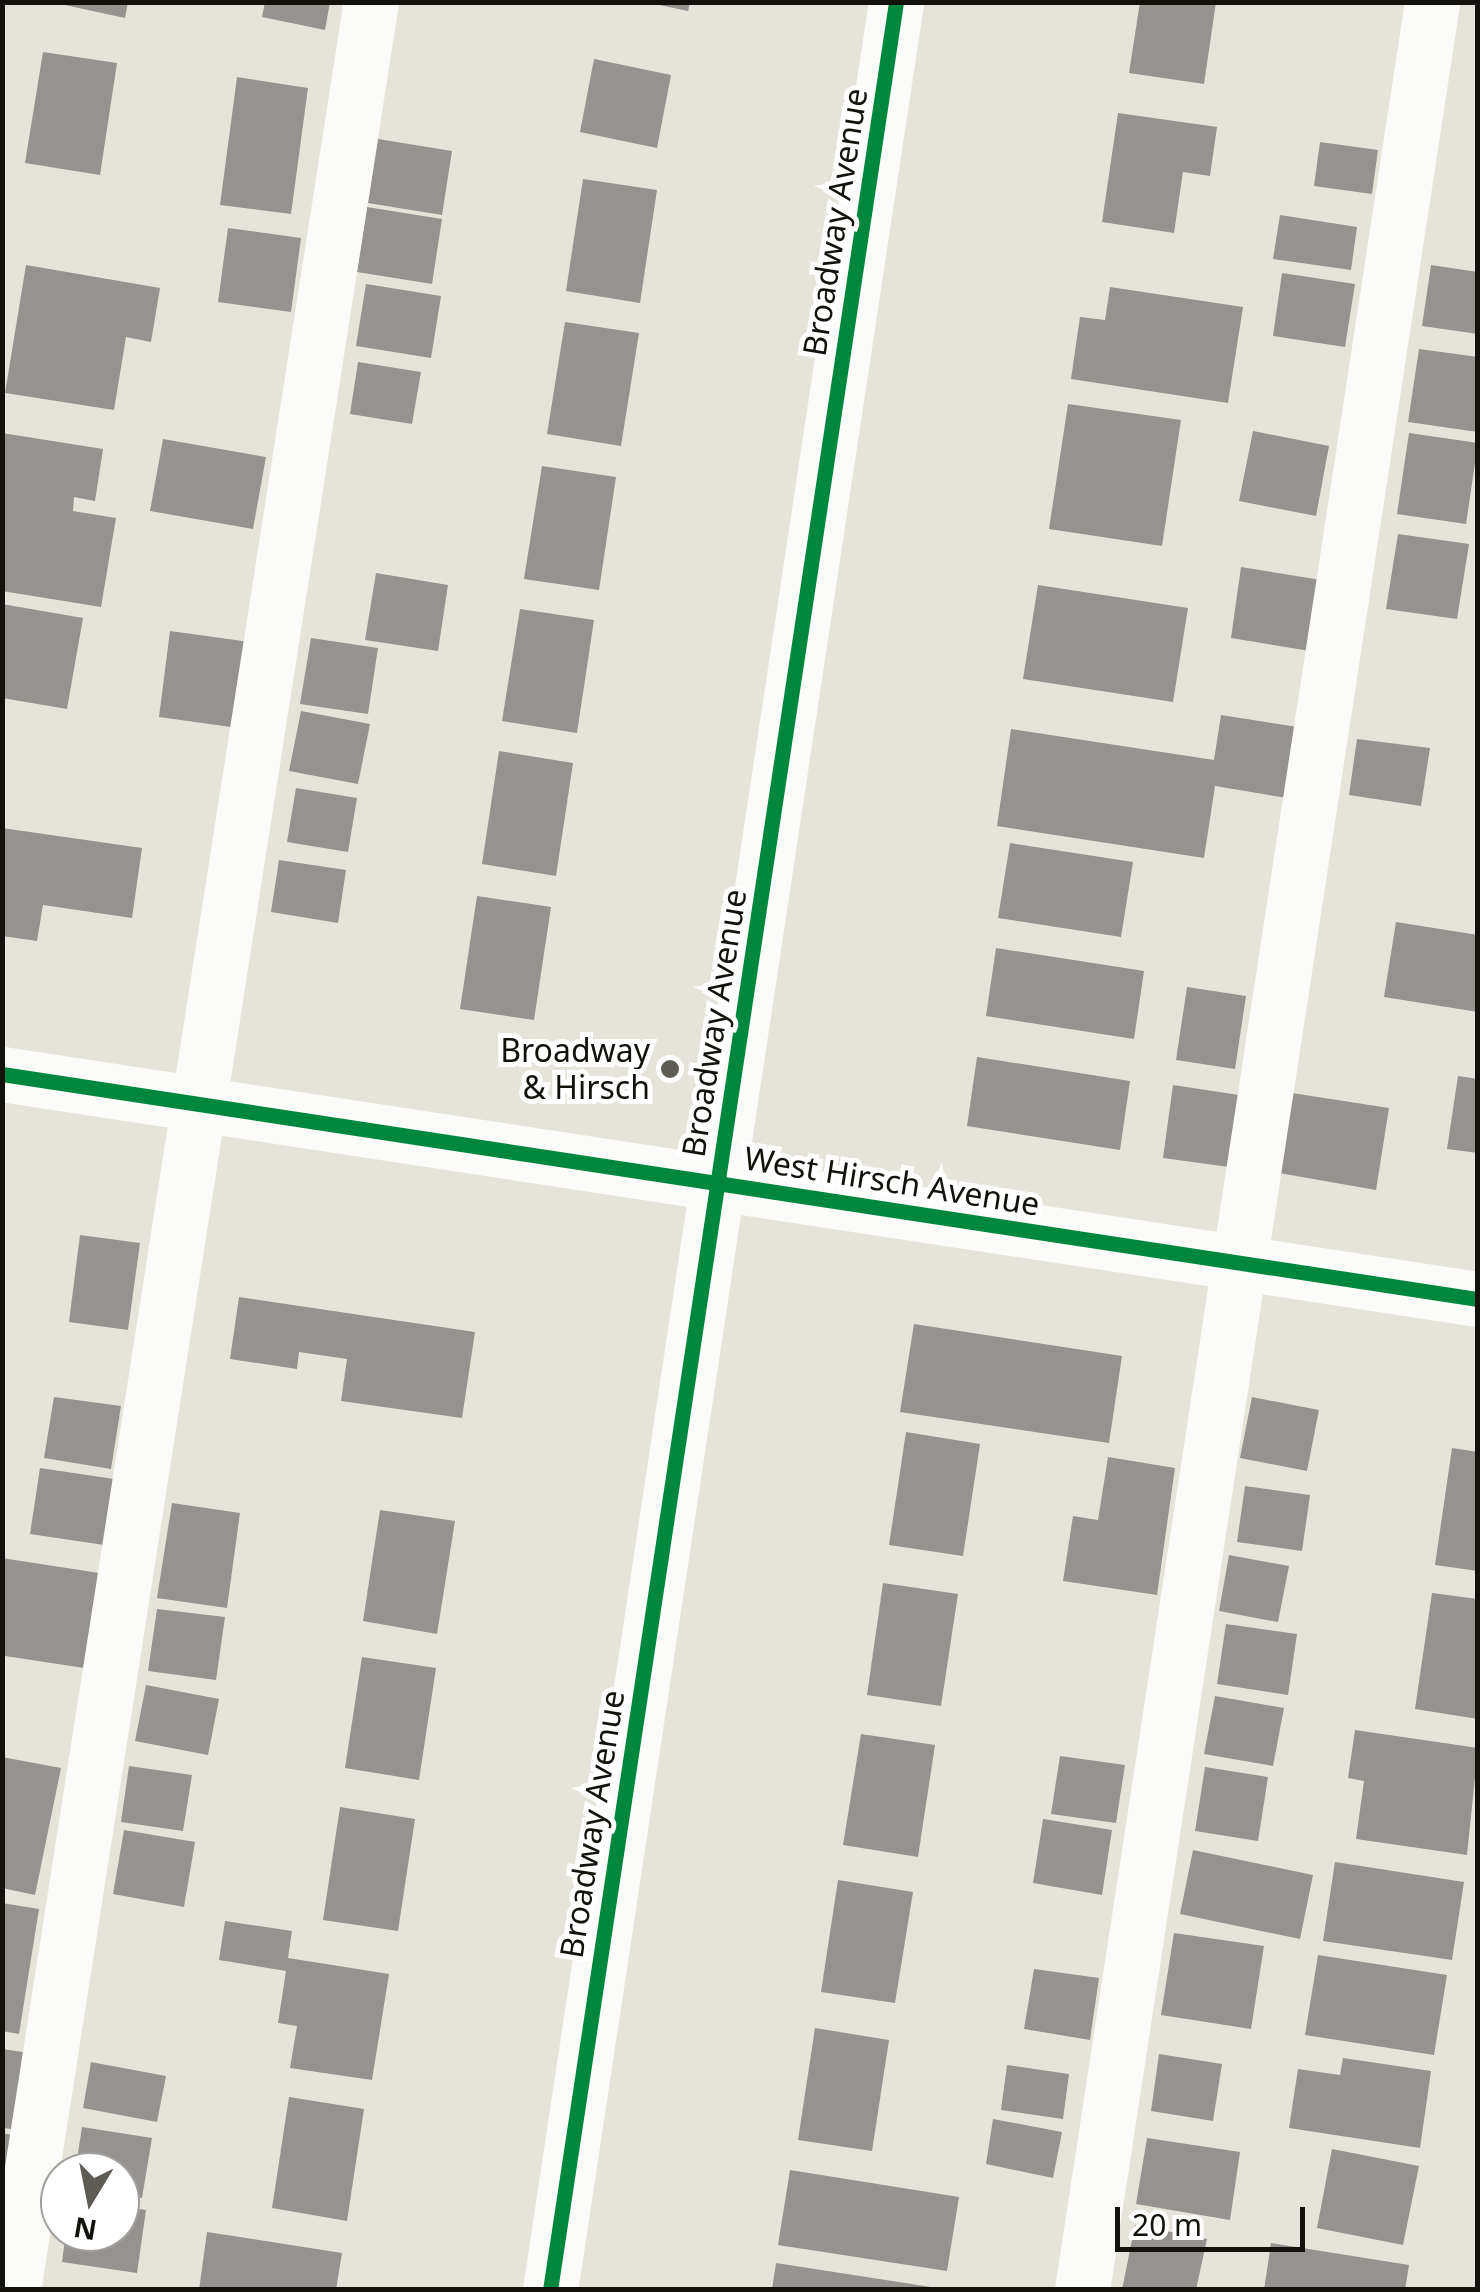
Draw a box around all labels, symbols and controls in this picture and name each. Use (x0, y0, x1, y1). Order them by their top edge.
street label: Broadway Avenue (795, 85, 875, 359)
street label: Broadway Avenue (674, 886, 754, 1160)
place label: Broadway & Hirsch (500, 1032, 650, 1107)
marker: Broadway & Hirsch (659, 1058, 681, 1080)
street label: West Hirsch Avenue (741, 1139, 1043, 1223)
street label: Broadway Avenue (552, 1687, 632, 1961)
north arrow (40, 2152, 140, 2252)
scale bar (1120, 2187, 1310, 2249)
text: 20 m (1132, 2204, 1202, 2245)
text: N (71, 2209, 100, 2250)

